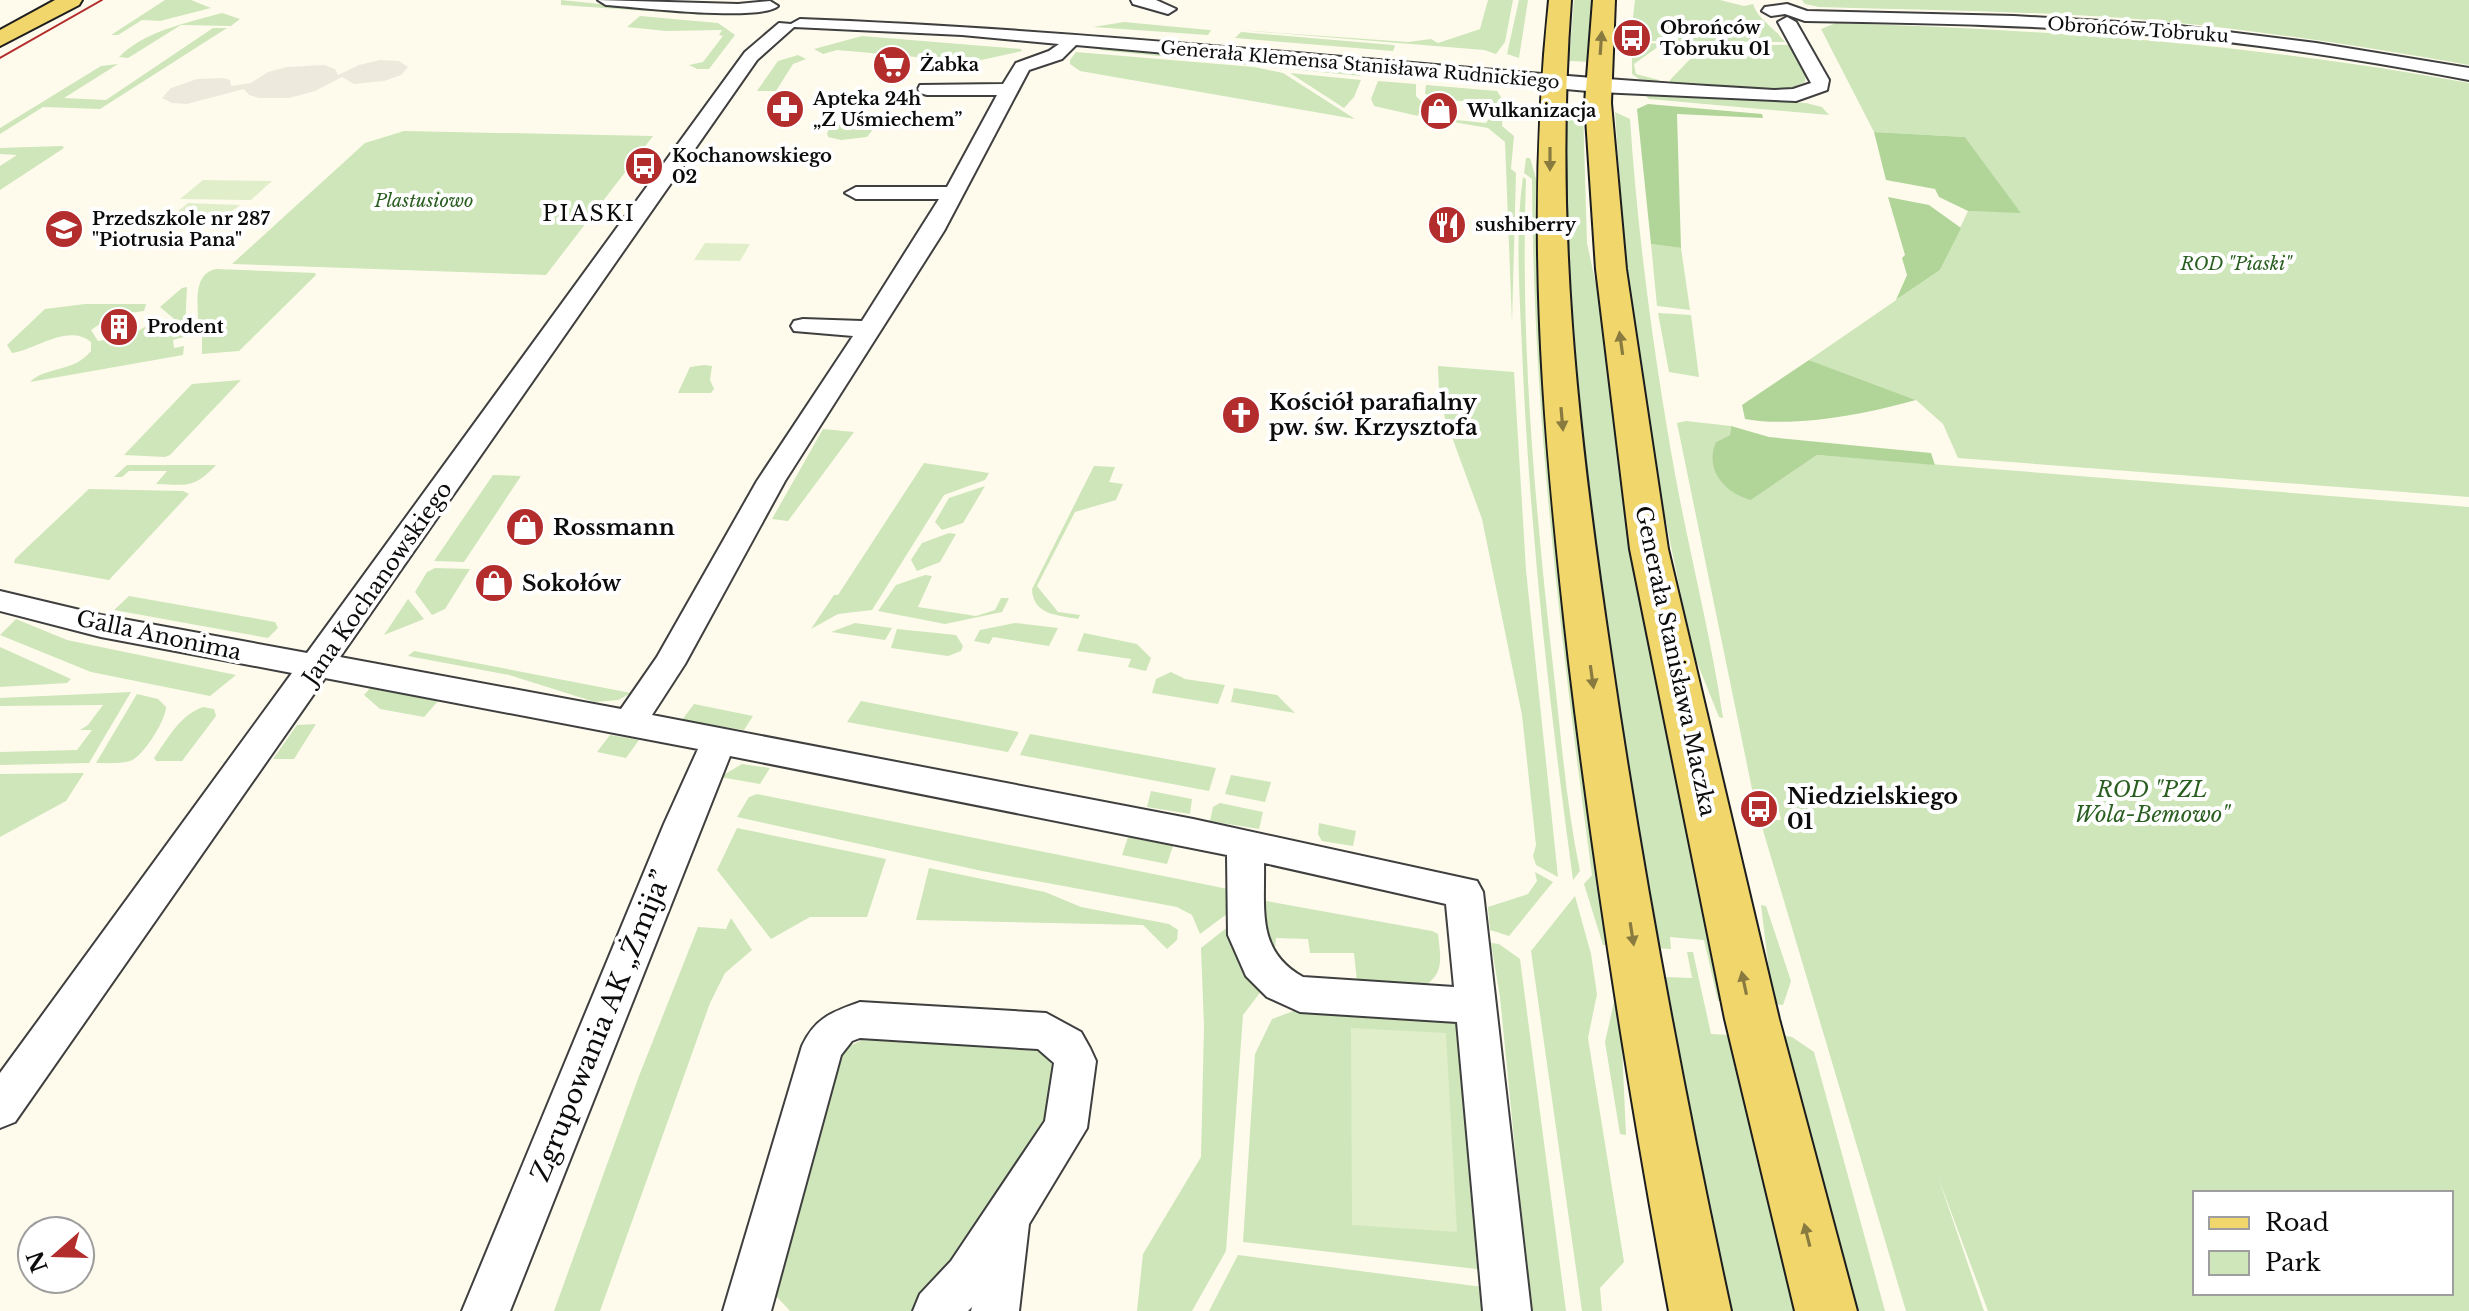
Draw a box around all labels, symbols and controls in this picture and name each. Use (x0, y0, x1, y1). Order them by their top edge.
street label: Obrońców Tobruku (2047, 13, 2229, 47)
bus stop icon: Obrońców Tobruku 01 (1611, 17, 1653, 59)
place label: Obrońców Tobruku 01 (1660, 17, 1770, 60)
one-way arrow (1595, 30, 1608, 55)
street label: Generała Klemensa Stanisława Rudnickiego (1160, 37, 1560, 93)
supermarket icon: Żabka (871, 44, 913, 86)
place label: Żabka (920, 53, 980, 76)
pharmacy icon: Apteka 24h „Z Uśmiechem” (764, 88, 806, 130)
place label: Apteka 24h „Z Uśmiechem” (812, 88, 962, 131)
shop icon: Wulkanizacja (1418, 90, 1460, 132)
place label: Wulkanizacja (1466, 100, 1597, 122)
bus stop icon: Kochanowskiego 02 (623, 145, 665, 187)
place label: Kochanowskiego 02 (672, 145, 832, 188)
one-way arrow (1544, 147, 1556, 172)
park label: Plastusiowo (374, 190, 473, 212)
district label: PIASKI (542, 200, 636, 227)
restaurant icon: sushiberry (1426, 204, 1468, 246)
school or university icon: Przedszkole nr 287 "Piotrusia Pana" (43, 208, 85, 250)
place label: Przedszkole nr 287 "Piotrusia Pana" (92, 208, 270, 251)
place label: sushiberry (1475, 214, 1576, 236)
park label: ROD "Piaski" (2180, 253, 2293, 275)
building icon: Prodent (98, 306, 140, 348)
place label: Prodent (147, 316, 224, 338)
one-way arrow (1614, 331, 1627, 356)
place label: Kościół parafialny pw. św. Krzysztofa (1269, 389, 1478, 441)
church icon: Kościół parafialny pw. św. Krzysztofa (1220, 394, 1262, 436)
one-way arrow (1555, 407, 1568, 432)
street label: Jana Kochanowskiego (295, 476, 458, 693)
street label: Generała Stanisława Maczka (1629, 503, 1722, 820)
shop icon: Rossmann (504, 506, 546, 548)
place label: Rossmann (553, 514, 675, 541)
shop icon: Sokołów (473, 562, 515, 604)
place label: Sokołów (522, 570, 622, 597)
street label: Galla Anonima (74, 605, 245, 666)
one-way arrow (1586, 665, 1599, 690)
park label: ROD "PZL Wola-Bemowo" (2074, 776, 2232, 828)
place label: Niedzielskiego 01 (1787, 783, 1958, 835)
bus stop icon: Niedzielskiego 01 (1738, 788, 1780, 830)
street label: Zgrupowania AK „Żmija” (524, 866, 678, 1186)
one-way arrow (1626, 922, 1639, 947)
one-way arrow (1737, 971, 1750, 996)
legend (2193, 1191, 2453, 1295)
text: Road (2265, 1208, 2329, 1237)
north arrow (16, 1215, 96, 1295)
one-way arrow (1801, 1223, 1813, 1248)
text: N (21, 1247, 54, 1276)
text: Park (2265, 1248, 2321, 1277)

